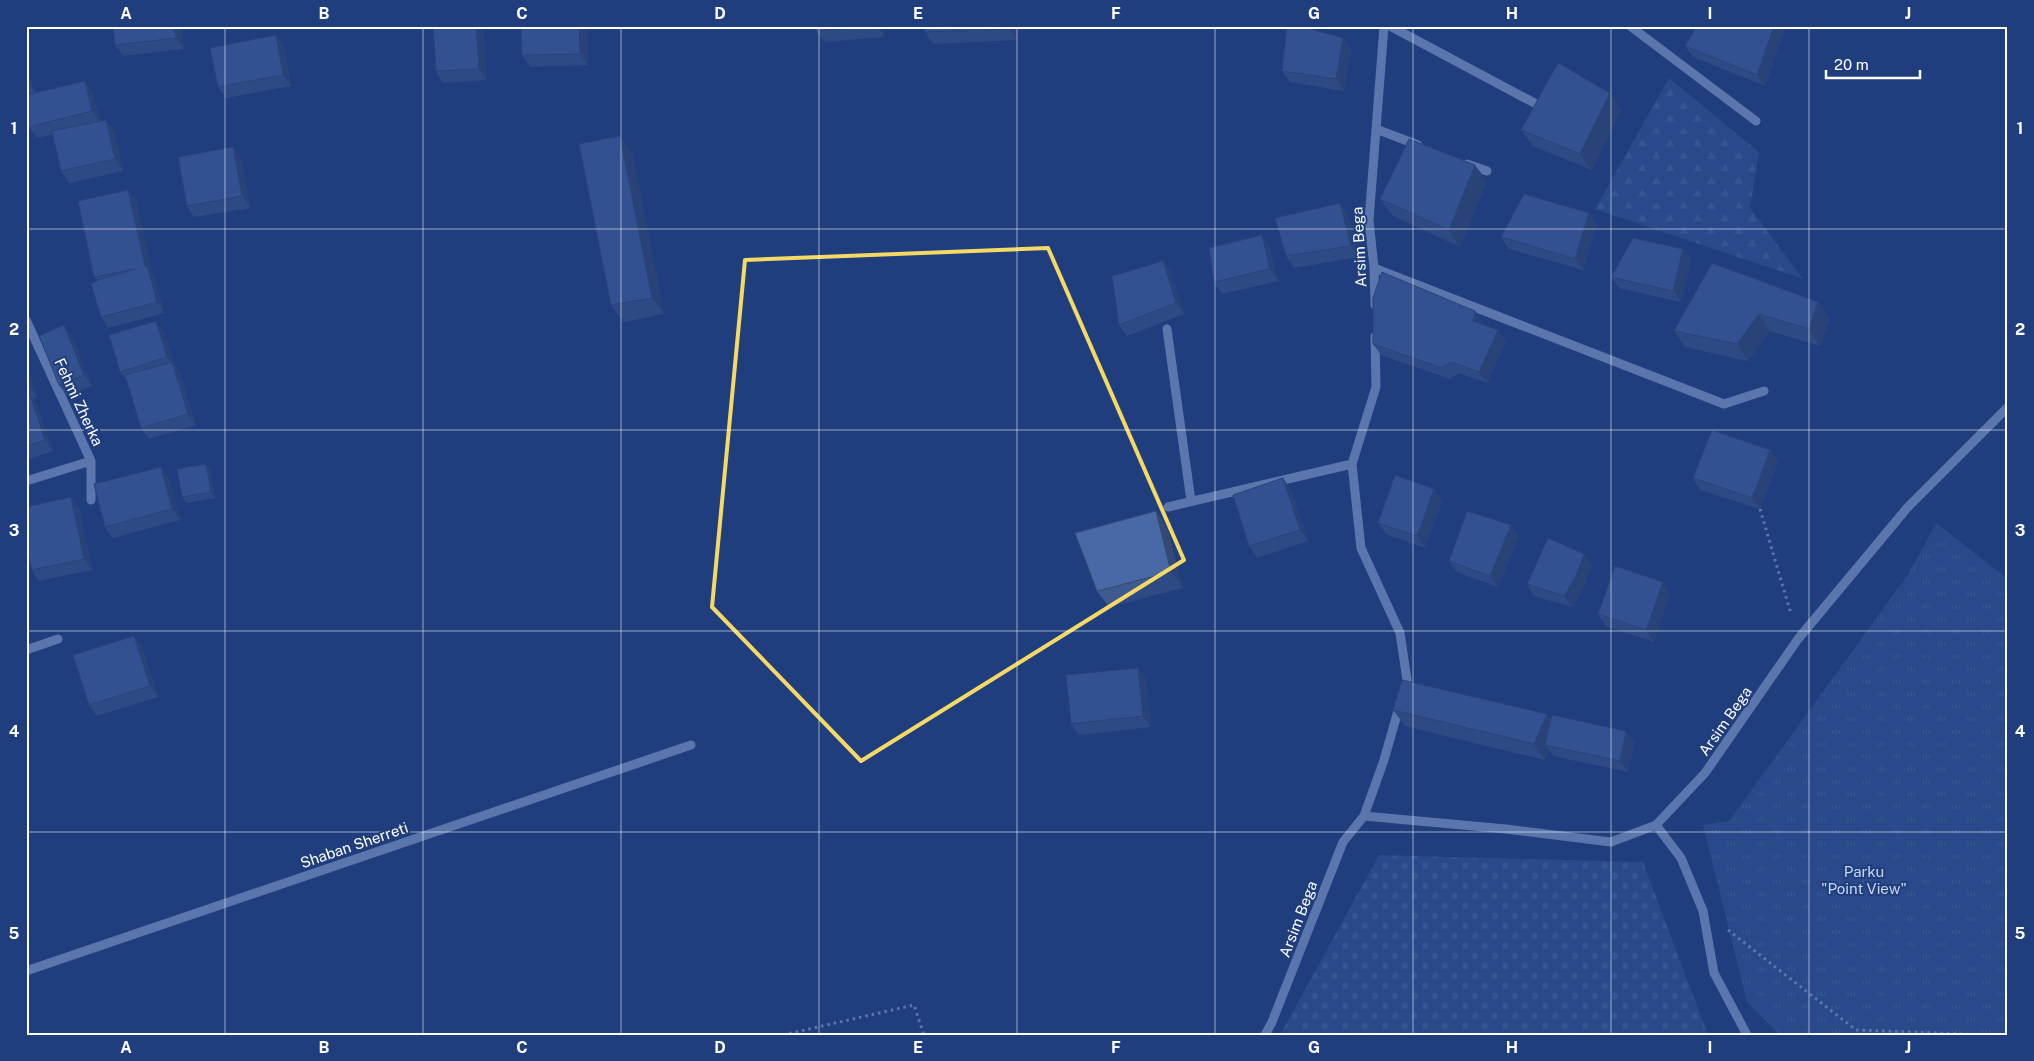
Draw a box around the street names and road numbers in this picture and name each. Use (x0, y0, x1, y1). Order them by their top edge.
street label: Arsim Bega (1348, 206, 1370, 288)
street label: Fehmi Zherka (51, 355, 107, 449)
street label: Arsim Bega (1695, 683, 1755, 759)
street label: Shaban Sherreti (298, 819, 410, 871)
street label: Arsim Bega (1276, 878, 1320, 960)

